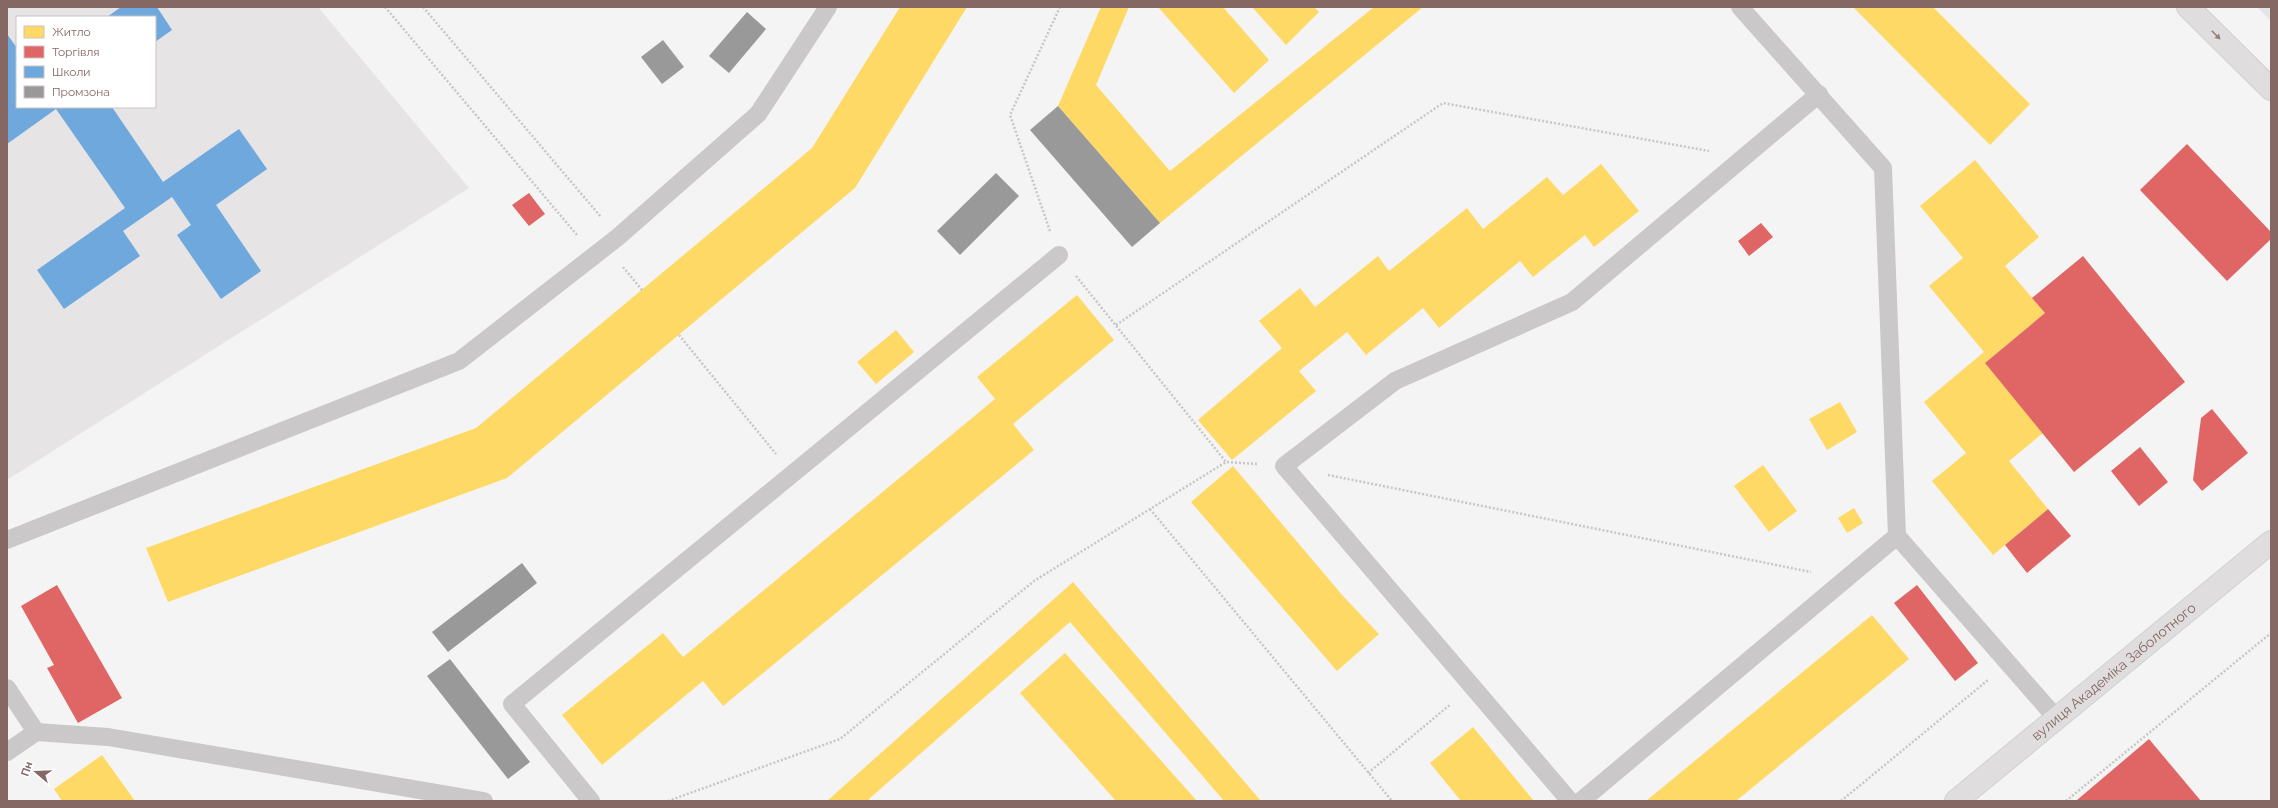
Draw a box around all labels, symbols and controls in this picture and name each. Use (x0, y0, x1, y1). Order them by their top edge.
legend (16, 16, 156, 108)
text: Житло (52, 25, 91, 39)
one-way arrow (2211, 30, 2221, 39)
text: Торгівля (52, 45, 99, 59)
text: Школи (52, 65, 90, 79)
text: Промзона (52, 85, 110, 99)
street label: вулиця Академіка Заболотного (2028, 599, 2199, 744)
north arrow (16, 752, 56, 792)
text: Пн (18, 760, 36, 778)

